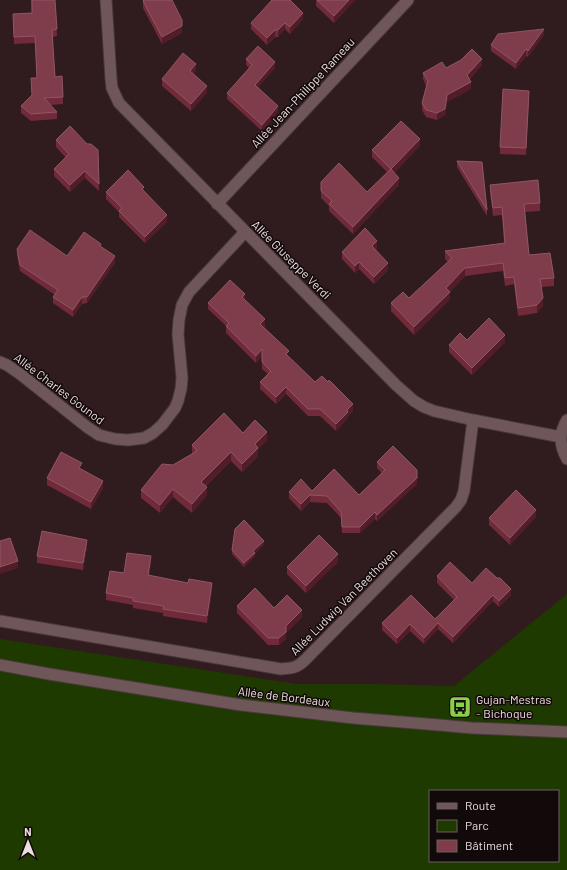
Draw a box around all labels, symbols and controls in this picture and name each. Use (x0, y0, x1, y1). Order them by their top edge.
street label: Allée Jean-Philippe Rameau (248, 34, 357, 150)
street label: Allée Giuseppe Verdi (249, 217, 334, 302)
street label: Allée Charles Gounod (12, 350, 107, 427)
street label: Allée Ludwig Van Beethoven (287, 545, 400, 658)
street label: Allée de Bordeaux (237, 683, 331, 709)
place label: Gujan-Mestras - Bichoque (476, 692, 551, 720)
bus stop icon: Gujan-Mestras - Bichoque (447, 694, 473, 720)
legend (429, 790, 559, 862)
text: Route (465, 798, 496, 812)
text: Parc (465, 818, 489, 832)
north arrow (8, 822, 48, 862)
text: N (24, 825, 32, 838)
text: Bâtiment (465, 838, 513, 852)

